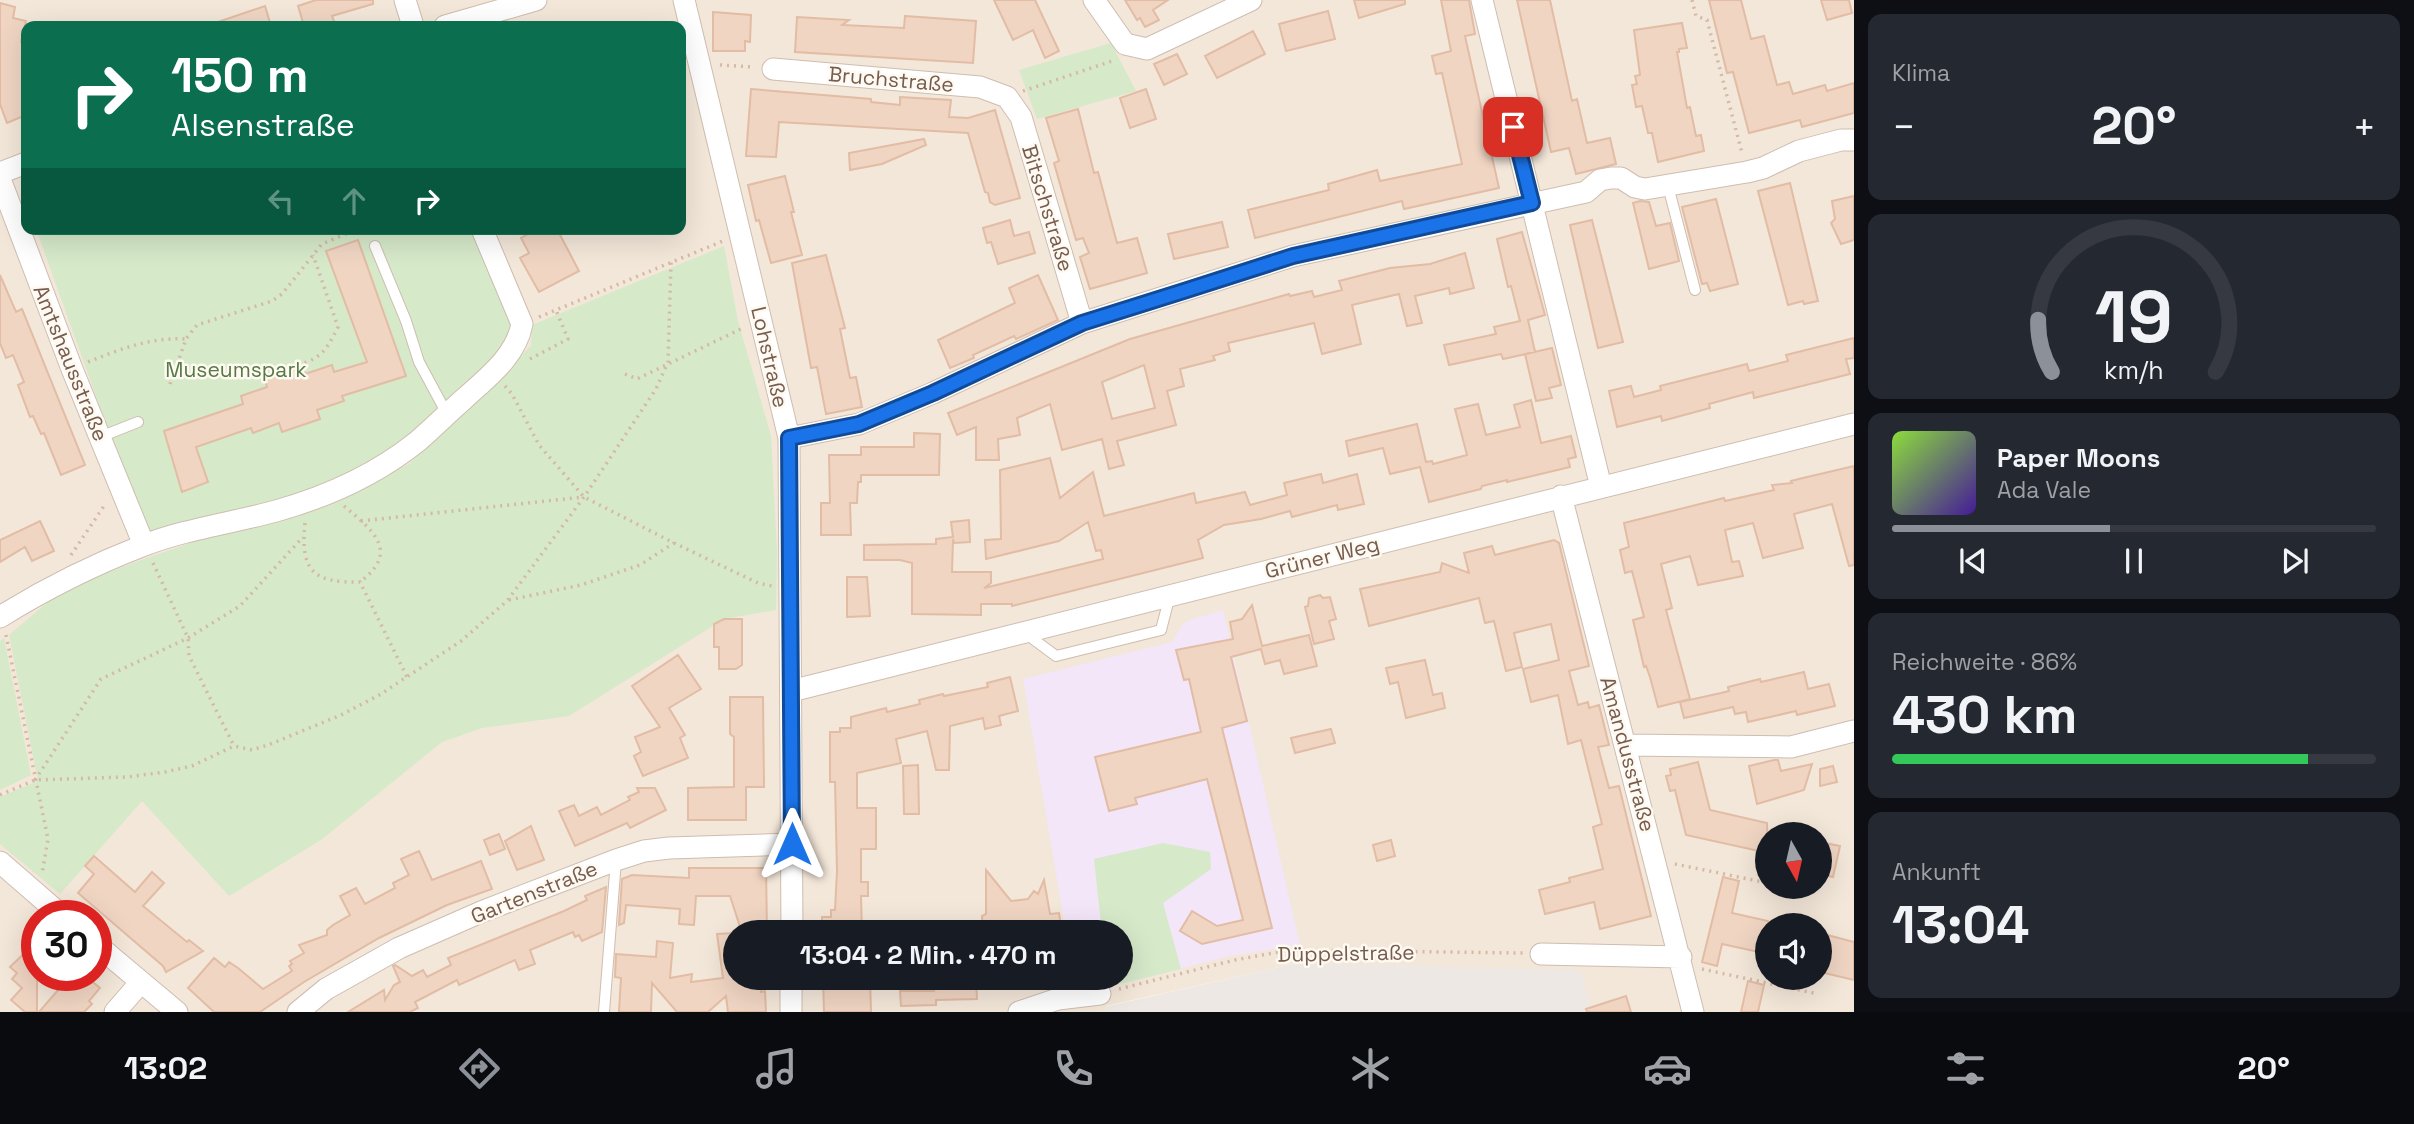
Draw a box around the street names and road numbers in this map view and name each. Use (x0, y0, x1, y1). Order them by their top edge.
street label: Bruchstraße (827, 60, 955, 98)
street label: Bitschstraße (1016, 141, 1080, 275)
street label: Amtshausstraße (27, 281, 115, 445)
street label: Lohstraße (745, 304, 795, 410)
street label: Grüner Weg (1262, 530, 1382, 584)
street label: Amandusstraße (1594, 674, 1662, 834)
street label: Gartenstraße (467, 854, 601, 930)
street label: Düppelstraße (1277, 938, 1415, 968)

